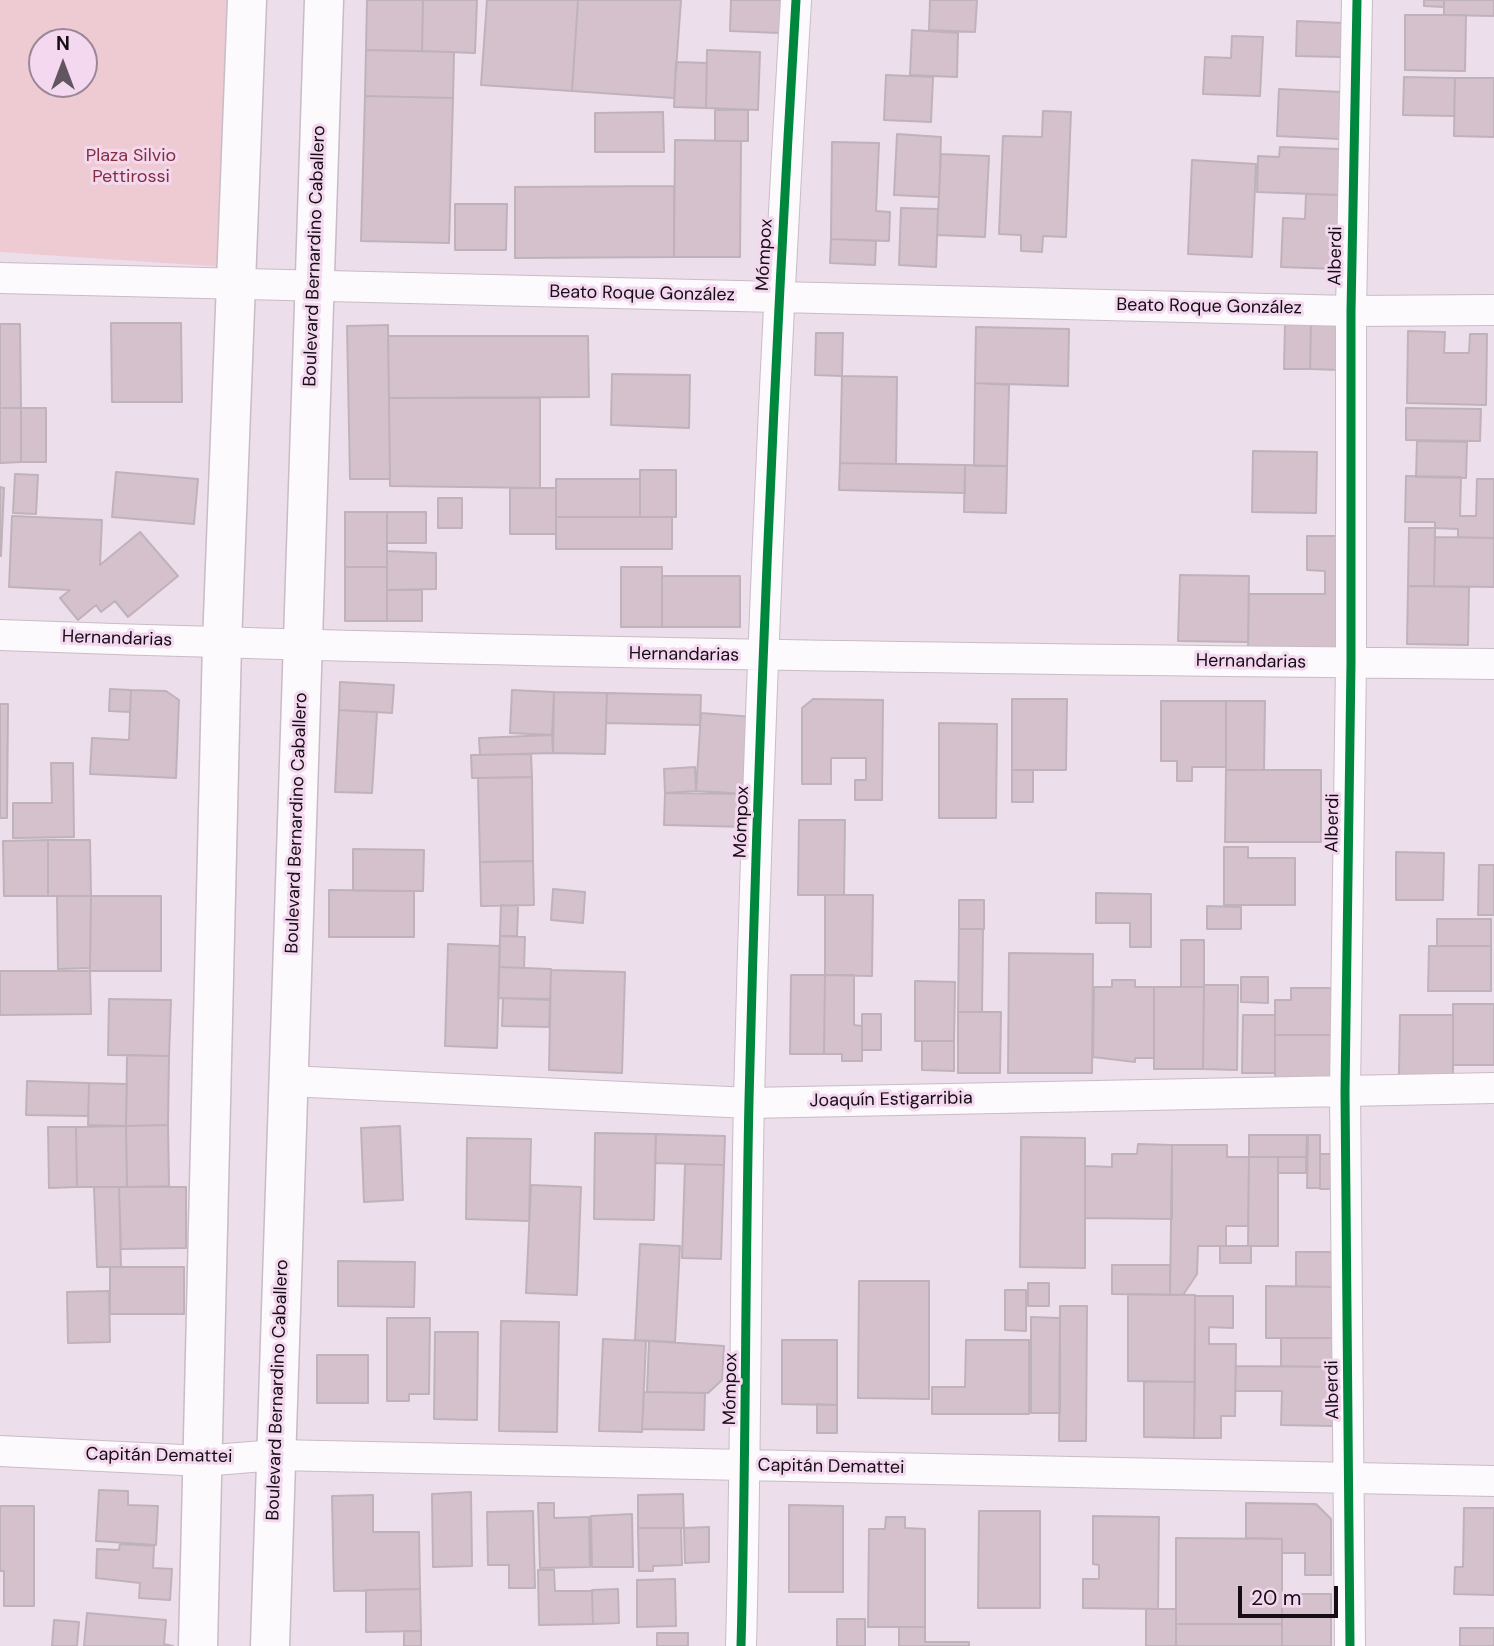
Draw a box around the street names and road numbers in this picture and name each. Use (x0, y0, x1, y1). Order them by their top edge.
street label: Boulevard Bernardino Caballero (300, 125, 330, 387)
street label: Mómpox (752, 218, 778, 292)
street label: Alberdi (1325, 226, 1347, 286)
street label: Beato Roque González (549, 282, 735, 306)
street label: Beato Roque González (1116, 295, 1302, 319)
street label: Hernandarias (61, 626, 173, 652)
street label: Hernandarias (629, 643, 739, 667)
street label: Hernandarias (1196, 650, 1306, 674)
street label: Boulevard Bernardino Caballero (282, 692, 312, 954)
street label: Mómpox (730, 785, 754, 859)
street label: Alberdi (1322, 793, 1344, 853)
street label: Joaquín Estigarribia (809, 1088, 973, 1112)
street label: Boulevard Bernardino Caballero (263, 1259, 293, 1521)
street label: Mómpox (720, 1353, 742, 1425)
street label: Alberdi (1322, 1360, 1344, 1420)
street label: Capitán Demattei (85, 1444, 233, 1468)
street label: Capitán Demattei (757, 1455, 905, 1479)

